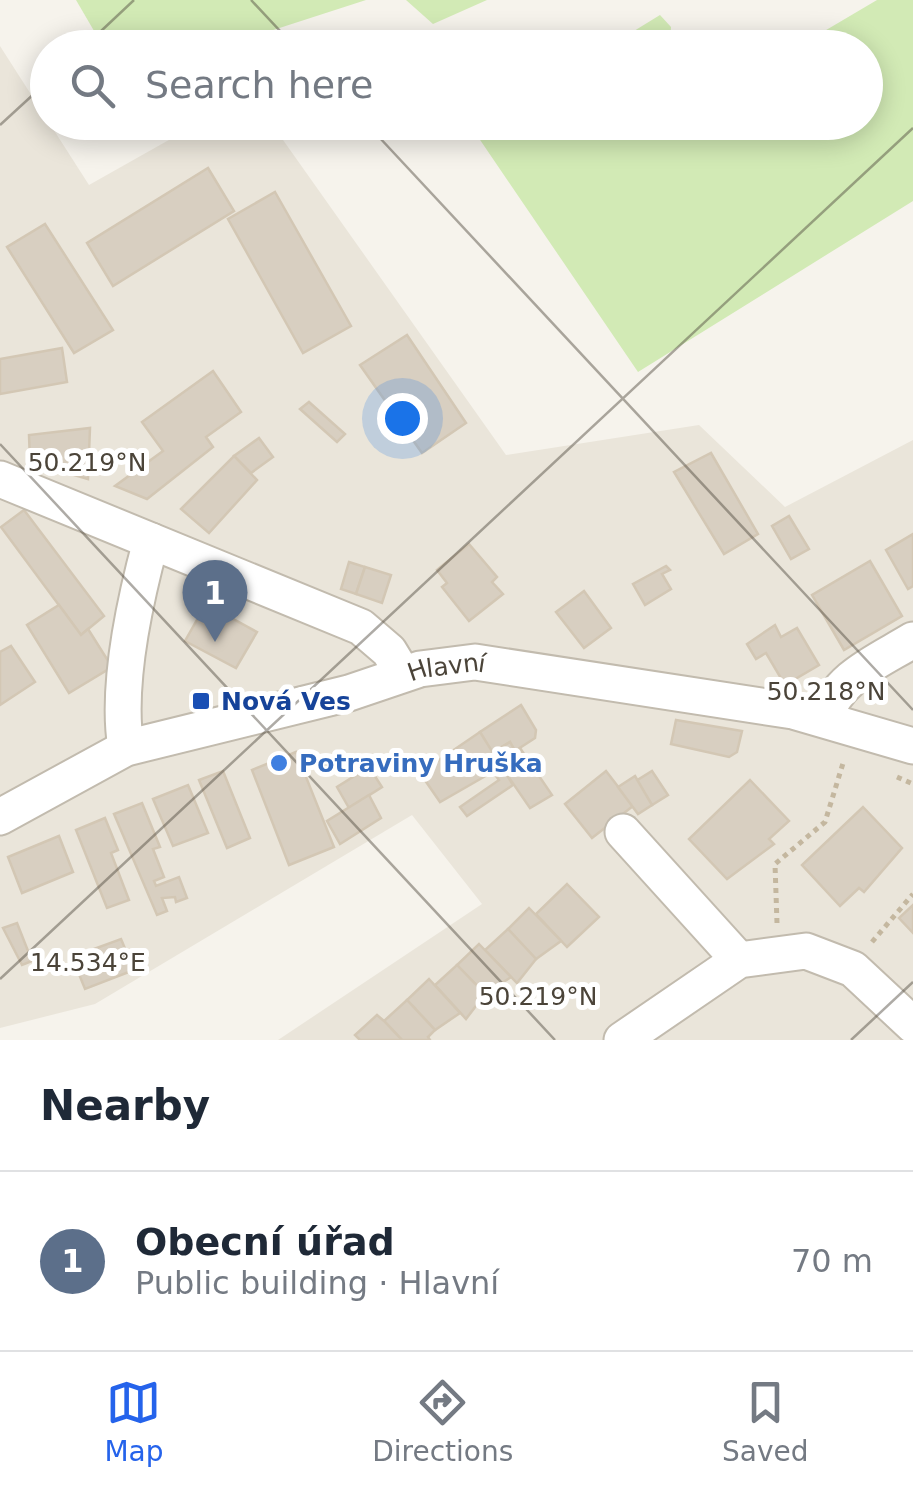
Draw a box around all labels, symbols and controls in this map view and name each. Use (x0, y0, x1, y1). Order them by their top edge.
search box (30, 30, 883, 140)
icon: search (65, 58, 120, 113)
text: Search here (145, 63, 373, 107)
your location (377, 393, 428, 444)
text: 50.219°N (28, 448, 146, 477)
pin: 1 (182, 560, 248, 642)
street label: Hlavní (404, 648, 489, 687)
text: 50.218°N (767, 677, 885, 706)
place label: Nová Ves (221, 687, 351, 716)
marker: Nová Ves (190, 690, 212, 712)
place label: Potraviny Hruška (299, 749, 543, 778)
marker: Potraviny Hruška (268, 752, 290, 774)
text: 14.534°E (30, 948, 146, 977)
text: 50.219°N (479, 982, 597, 1011)
text: Nearby (40, 1081, 210, 1130)
text: Obecní úřad (135, 1220, 395, 1264)
text: 1 (61, 1242, 84, 1280)
text: 70 m (791, 1242, 873, 1280)
text: Public building · Hlavní (135, 1264, 499, 1302)
tab: Map (104, 1375, 163, 1468)
tab: Directions (372, 1375, 513, 1468)
tab: Saved (722, 1375, 809, 1468)

